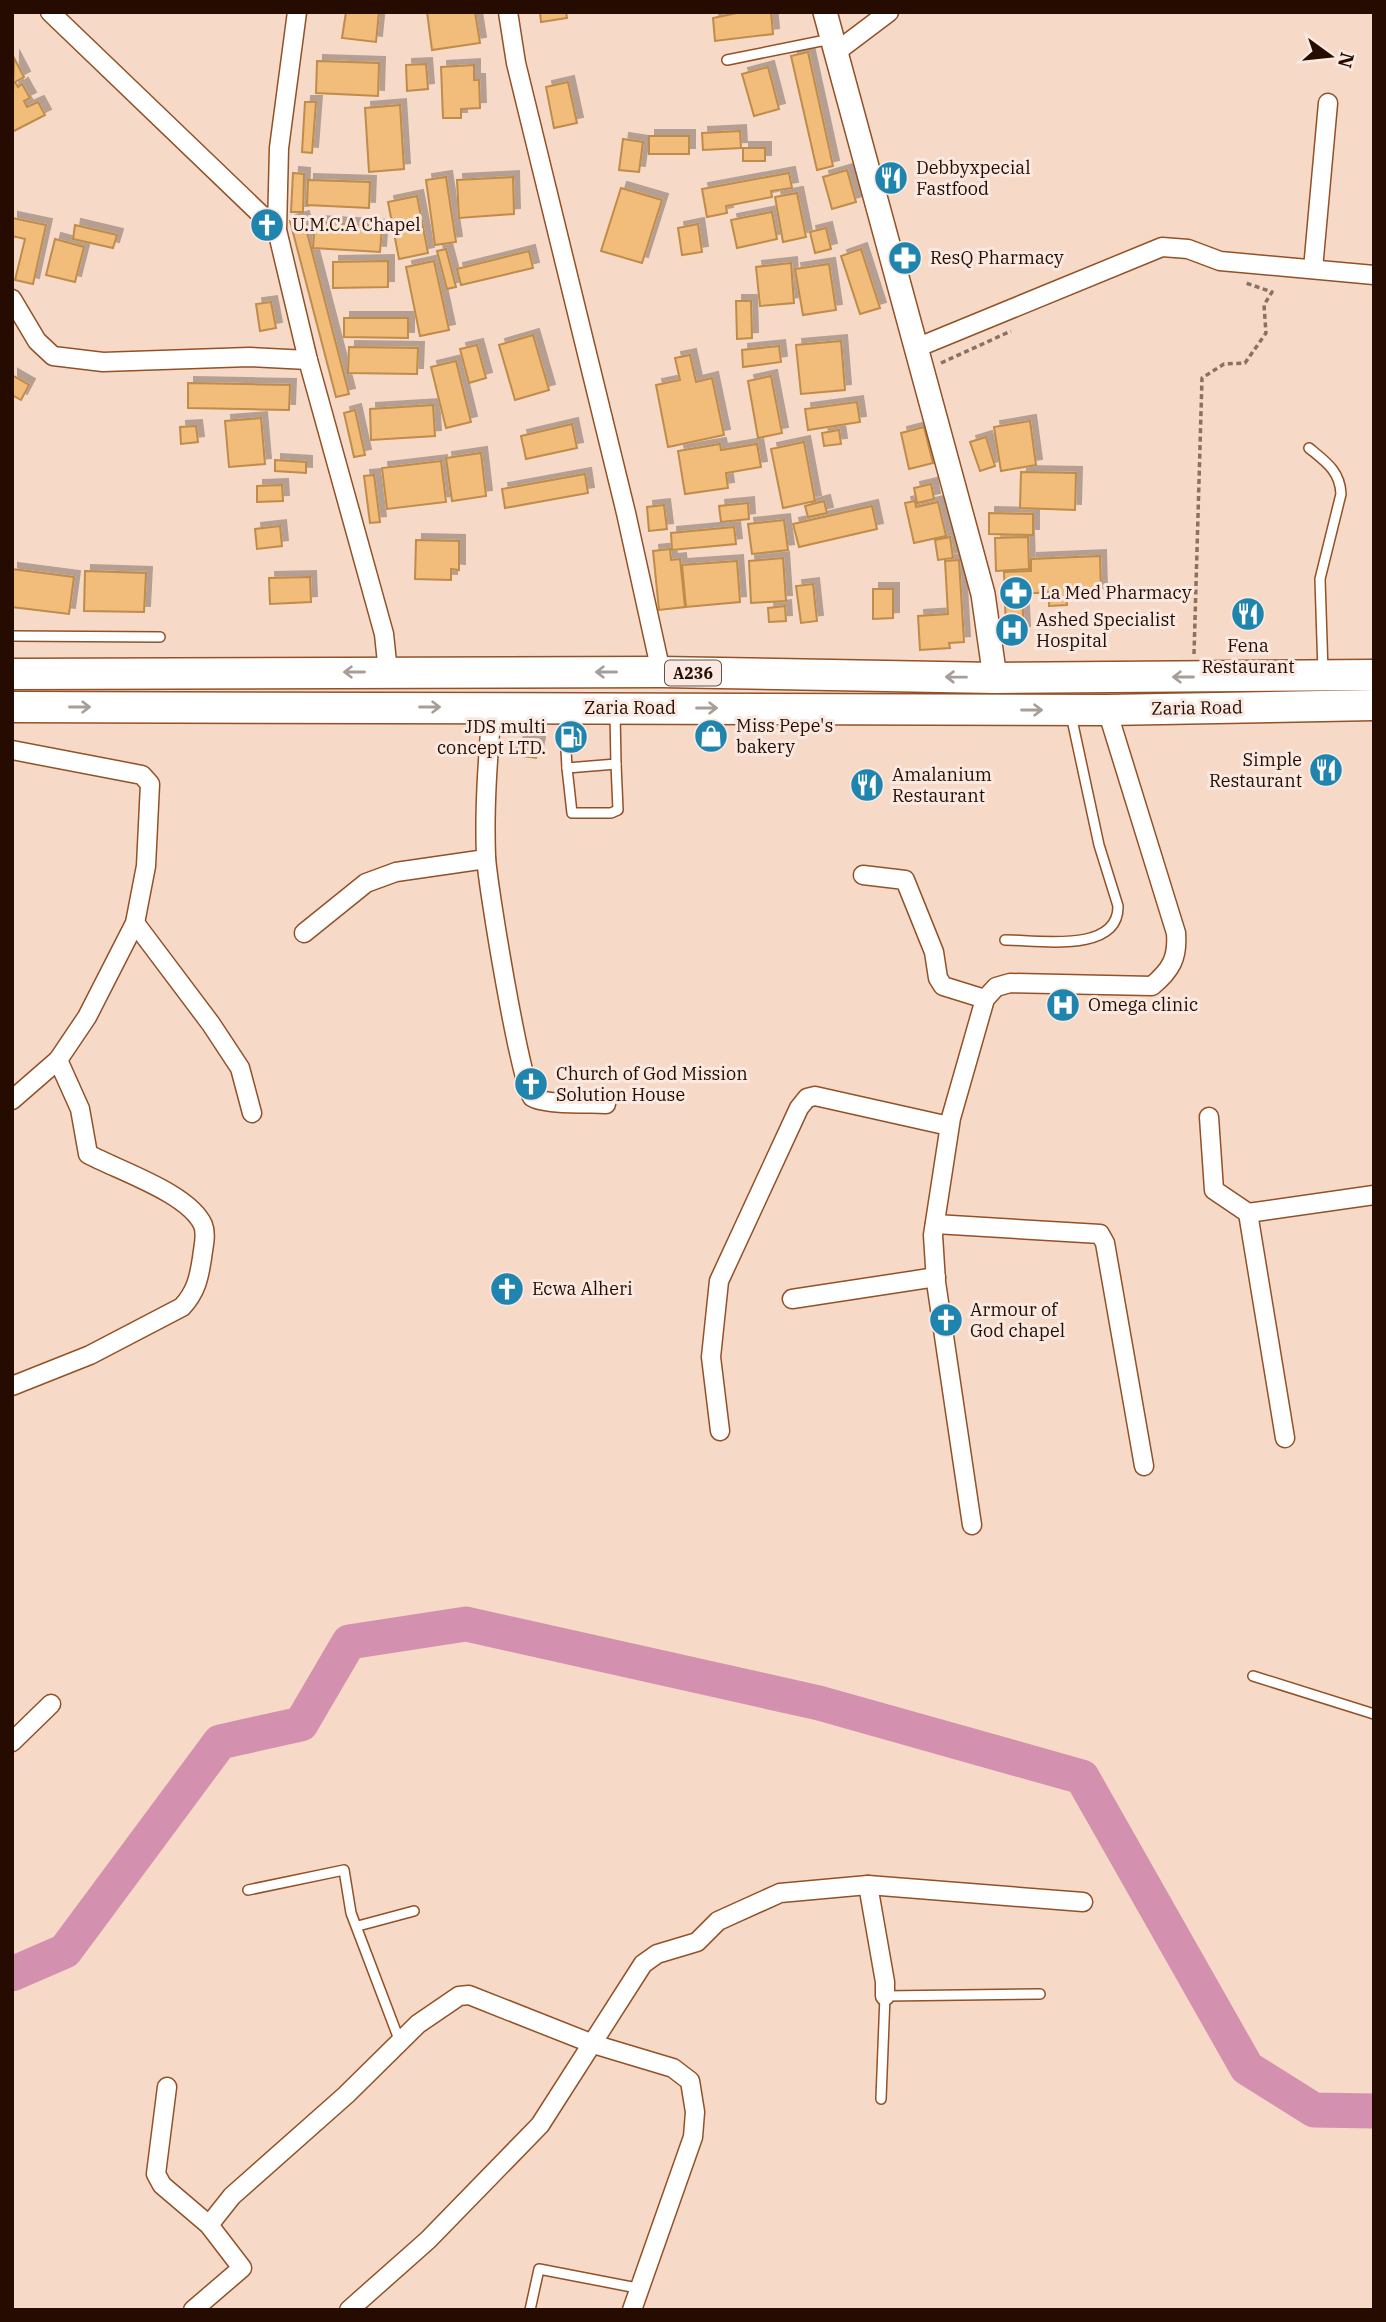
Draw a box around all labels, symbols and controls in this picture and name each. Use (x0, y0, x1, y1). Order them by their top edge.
north arrow (1295, 21, 1365, 91)
text: N (1333, 50, 1360, 71)
place label: Debbyxpecial Fastfood (916, 156, 1031, 200)
restaurant icon: Debbyxpecial Fastfood (872, 159, 910, 197)
church icon: U.M.C.A Chapel (248, 206, 286, 244)
place label: U.M.C.A Chapel (292, 213, 421, 236)
pharmacy icon: ResQ Pharmacy (886, 239, 924, 277)
place label: ResQ Pharmacy (930, 246, 1064, 269)
pharmacy icon: La Med Pharmacy (997, 574, 1035, 612)
place label: La Med Pharmacy (1040, 581, 1192, 604)
restaurant icon: Fena Restaurant (1229, 595, 1267, 633)
place label: Ashed Specialist Hospital (1036, 608, 1176, 652)
hospital icon: Ashed Specialist Hospital (993, 611, 1031, 649)
place label: Fena Restaurant (1201, 634, 1295, 678)
road number: A236 (665, 660, 721, 686)
one-way arrow (342, 665, 365, 679)
one-way arrow (594, 665, 617, 679)
one-way arrow (944, 670, 967, 684)
one-way arrow (1172, 670, 1195, 684)
street label: Zaria Road (1151, 695, 1243, 720)
street label: Zaria Road (584, 696, 676, 719)
one-way arrow (69, 700, 92, 714)
one-way arrow (419, 700, 442, 714)
one-way arrow (695, 701, 718, 715)
one-way arrow (1021, 703, 1044, 717)
place label: Miss Pepe's bakery (736, 714, 833, 758)
place label: JDS multi concept LTD. (437, 715, 546, 759)
shop icon: Miss Pepe's bakery (692, 717, 730, 755)
fuel station icon: JDS multi concept LTD. (552, 718, 590, 756)
place label: Simple Restaurant (1209, 748, 1302, 792)
restaurant icon: Simple Restaurant (1307, 751, 1345, 789)
place label: Amalanium Restaurant (892, 763, 992, 807)
restaurant icon: Amalanium Restaurant (848, 766, 886, 804)
hospital icon: Omega clinic (1044, 986, 1082, 1024)
place label: Omega clinic (1088, 993, 1198, 1016)
place label: Church of God Mission Solution House (556, 1062, 748, 1106)
church icon: Church of God Mission Solution House (512, 1065, 550, 1103)
church icon: Ecwa Alheri (488, 1270, 526, 1308)
place label: Ecwa Alheri (532, 1277, 633, 1300)
place label: Armour of God chapel (970, 1298, 1065, 1342)
church icon: Armour of God chapel (927, 1301, 965, 1339)

